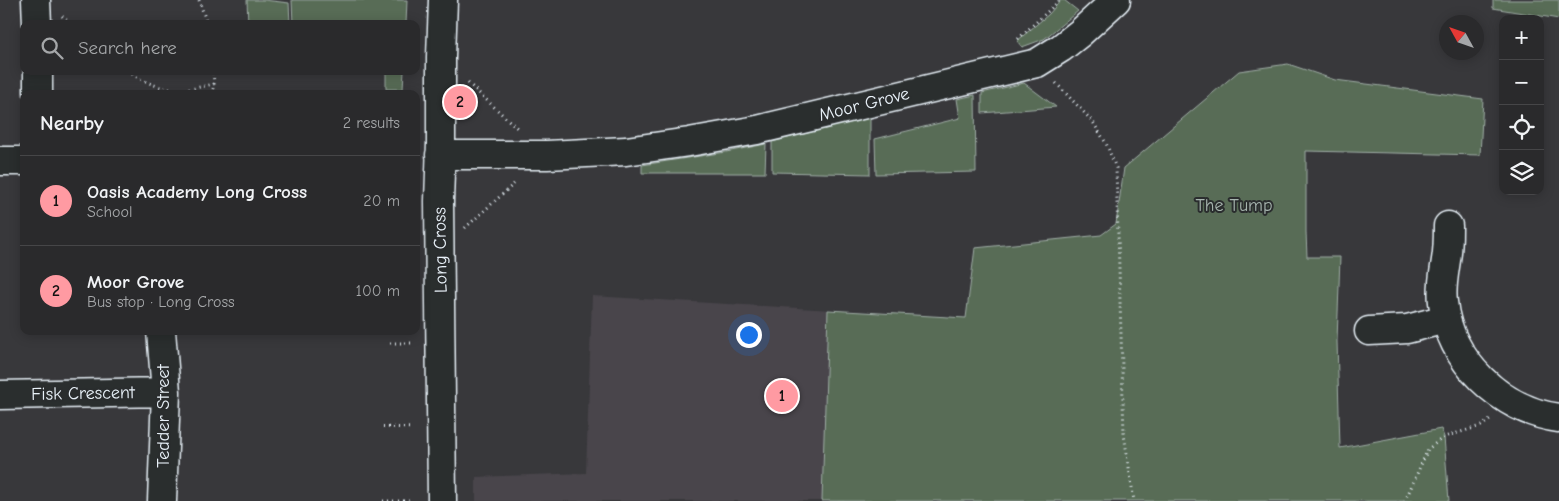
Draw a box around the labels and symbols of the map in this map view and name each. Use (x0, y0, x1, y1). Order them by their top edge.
north arrow (1439, 15, 1484, 60)
pin: 2 (444, 83, 476, 121)
street label: Moor Grove (817, 83, 912, 126)
park label: The Tump (1195, 195, 1273, 216)
street label: Long Cross (429, 207, 452, 293)
your location (736, 322, 762, 348)
street label: Tedder Street (153, 364, 174, 468)
pin: 1 (766, 377, 798, 415)
street label: Fisk Crescent (31, 382, 136, 405)

